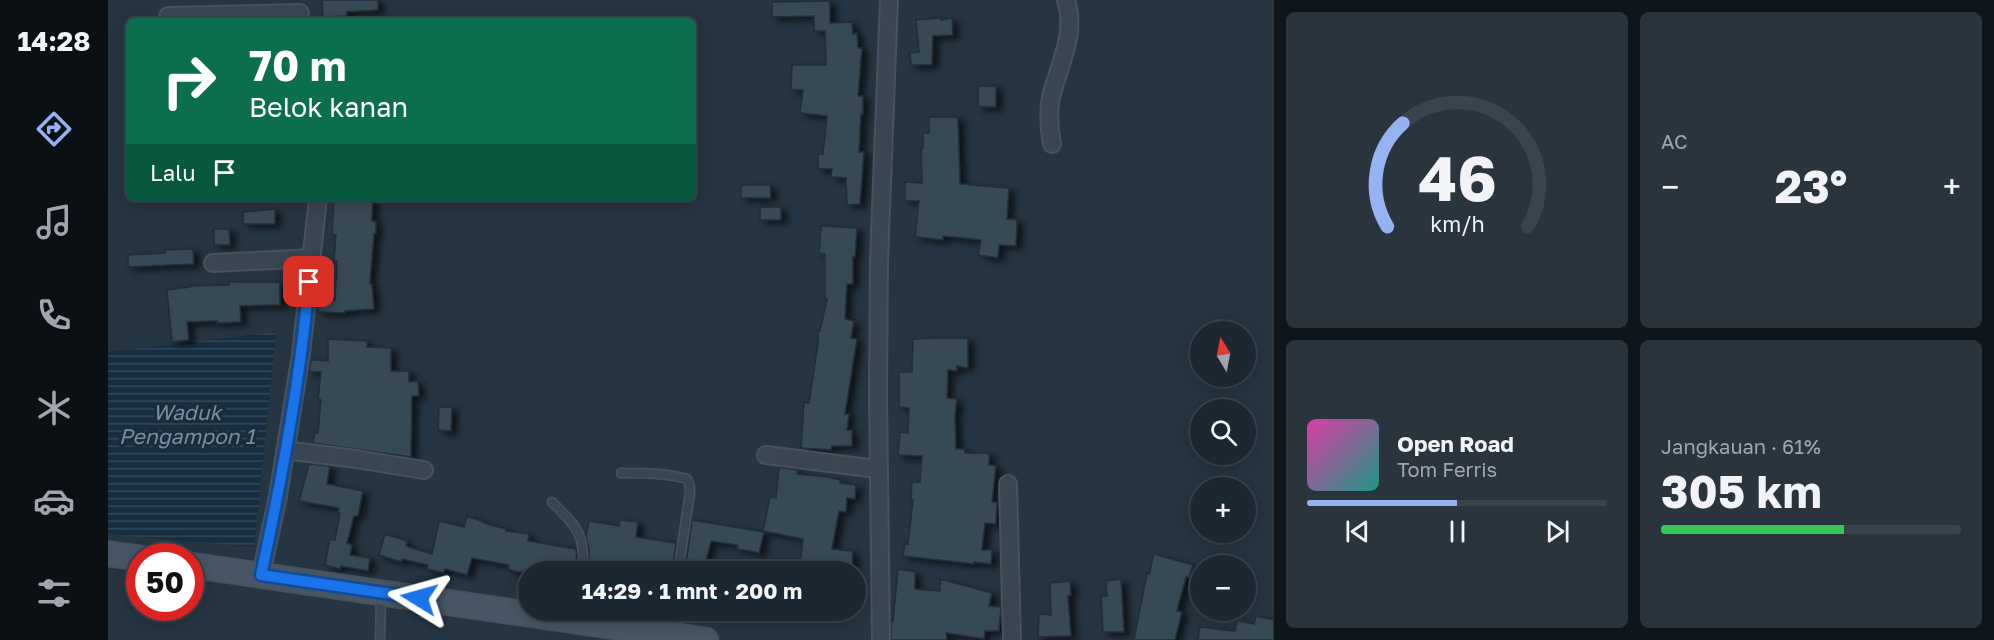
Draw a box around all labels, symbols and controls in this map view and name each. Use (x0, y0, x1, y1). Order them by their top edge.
text: 14:28 (17, 25, 91, 57)
text: 70 m (249, 40, 346, 90)
icon: right (150, 42, 228, 120)
text: Belok kanan (249, 91, 408, 123)
icon: directions (33, 108, 75, 150)
text: AC (1661, 129, 1688, 153)
text: 46 (1418, 140, 1496, 215)
icon: arrive (208, 156, 241, 189)
text: Lalu (150, 159, 196, 186)
text: 23° (1775, 159, 1847, 213)
text: − (1661, 167, 1679, 206)
text: + (1943, 167, 1961, 206)
icon: music (33, 201, 75, 243)
text: km/h (1430, 211, 1484, 237)
pin (283, 256, 334, 307)
icon: arrive (292, 265, 325, 298)
icon: phone (33, 294, 75, 336)
north arrow (1190, 321, 1256, 387)
map controls (1190, 321, 1256, 621)
icon: climate (33, 387, 75, 429)
water label: Waduk Pengampon 1 (119, 399, 256, 449)
button: search (1190, 399, 1256, 465)
text: Open Road (1397, 430, 1514, 457)
text: Jangkauan · 61% (1661, 434, 1821, 458)
text: Tom Ferris (1397, 457, 1497, 481)
text: 305 km (1661, 464, 1822, 518)
button: + (1190, 477, 1256, 543)
icon: car (33, 480, 75, 522)
icon: previous (1341, 515, 1374, 548)
icon: pause (1441, 515, 1474, 548)
icon: next (1541, 515, 1574, 548)
speed limit sign: 50 (126, 543, 204, 621)
button: − (1190, 555, 1256, 621)
position arrow (387, 566, 451, 630)
icon: filters (33, 572, 75, 614)
text: 14:29 · 1 mnt · 200 m (582, 577, 802, 604)

